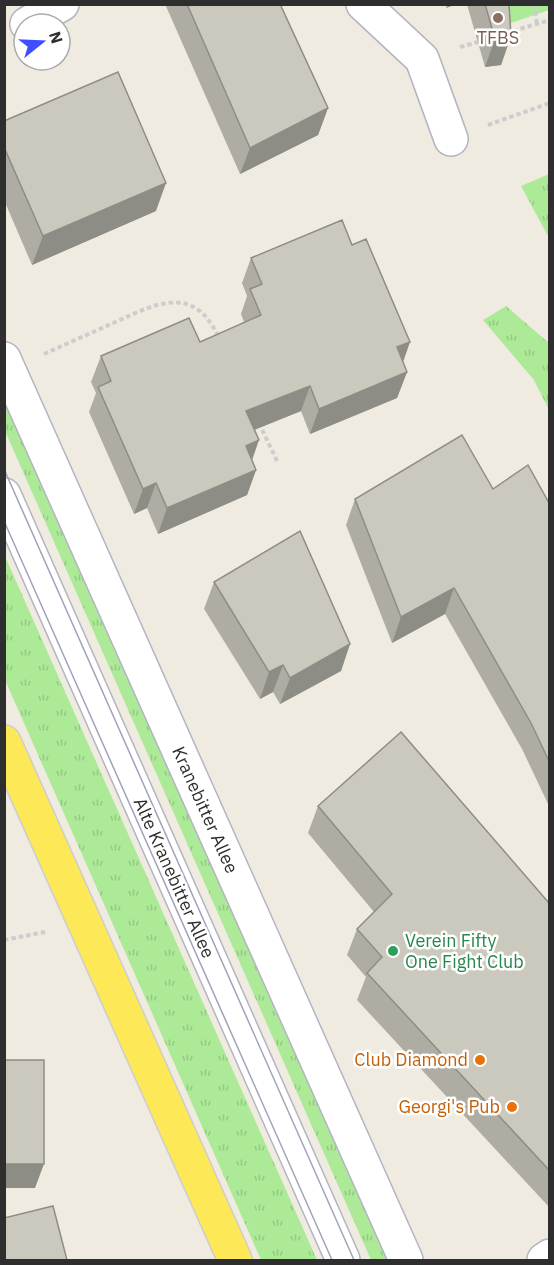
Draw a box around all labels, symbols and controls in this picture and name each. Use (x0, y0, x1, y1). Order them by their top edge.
marker: TFBS (491, 11, 505, 25)
north arrow (12, 12, 72, 72)
place label: TFBS (477, 26, 519, 49)
text: N (45, 29, 68, 46)
street label: Kranebitter Allee (167, 743, 244, 877)
street label: Alte Kranebitter Allee (129, 794, 220, 962)
place label: Verein Fifty One Fight Club (405, 929, 524, 973)
marker: Verein Fifty One Fight Club (386, 944, 400, 958)
place label: Club Diamond (354, 1048, 468, 1071)
marker: Club Diamond (473, 1053, 487, 1067)
place label: Georgi's Pub (398, 1095, 500, 1118)
marker: Georgi's Pub (505, 1100, 519, 1114)

